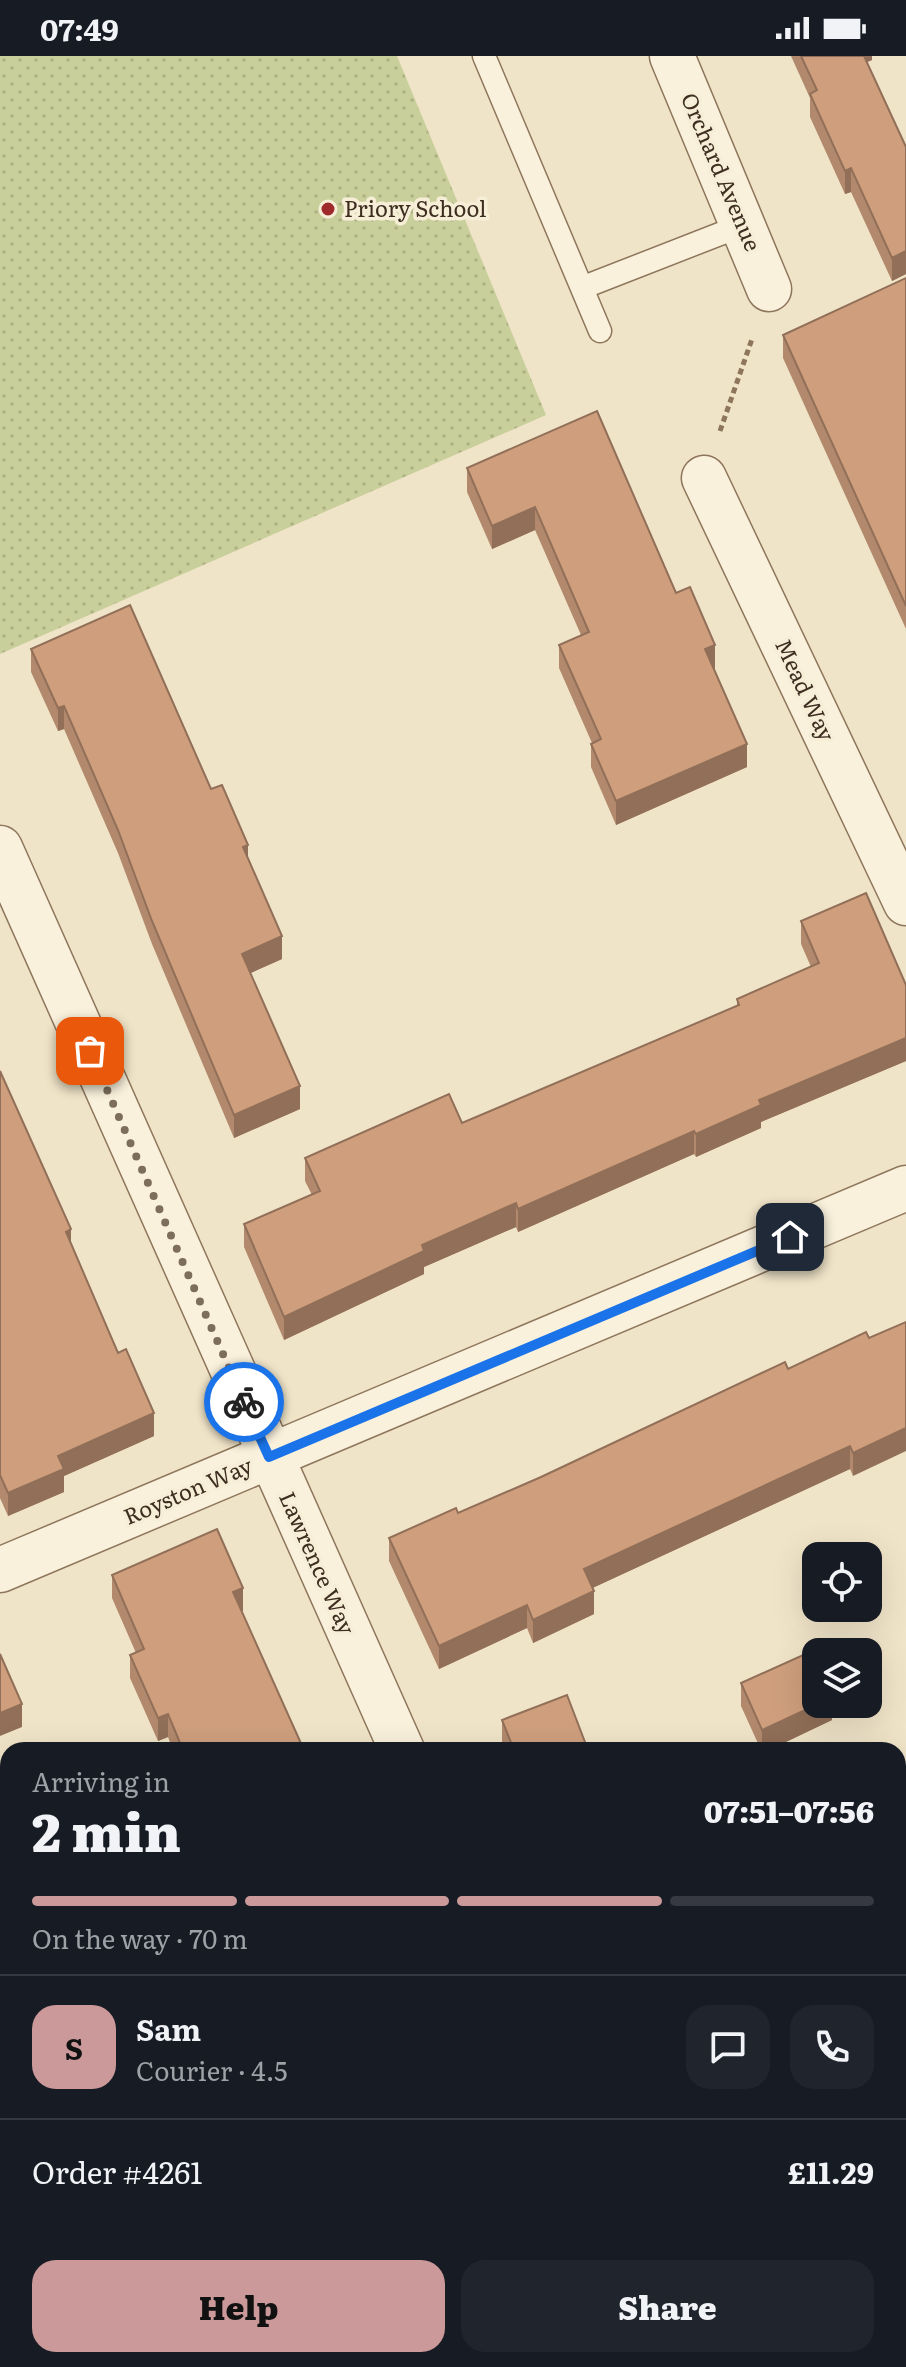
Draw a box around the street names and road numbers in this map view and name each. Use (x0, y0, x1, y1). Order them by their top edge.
street label: Orchard Avenue (674, 87, 771, 256)
street label: Mead Way (768, 633, 845, 746)
street label: Royston Way (118, 1448, 257, 1532)
street label: Lawrence Way (272, 1486, 365, 1640)

